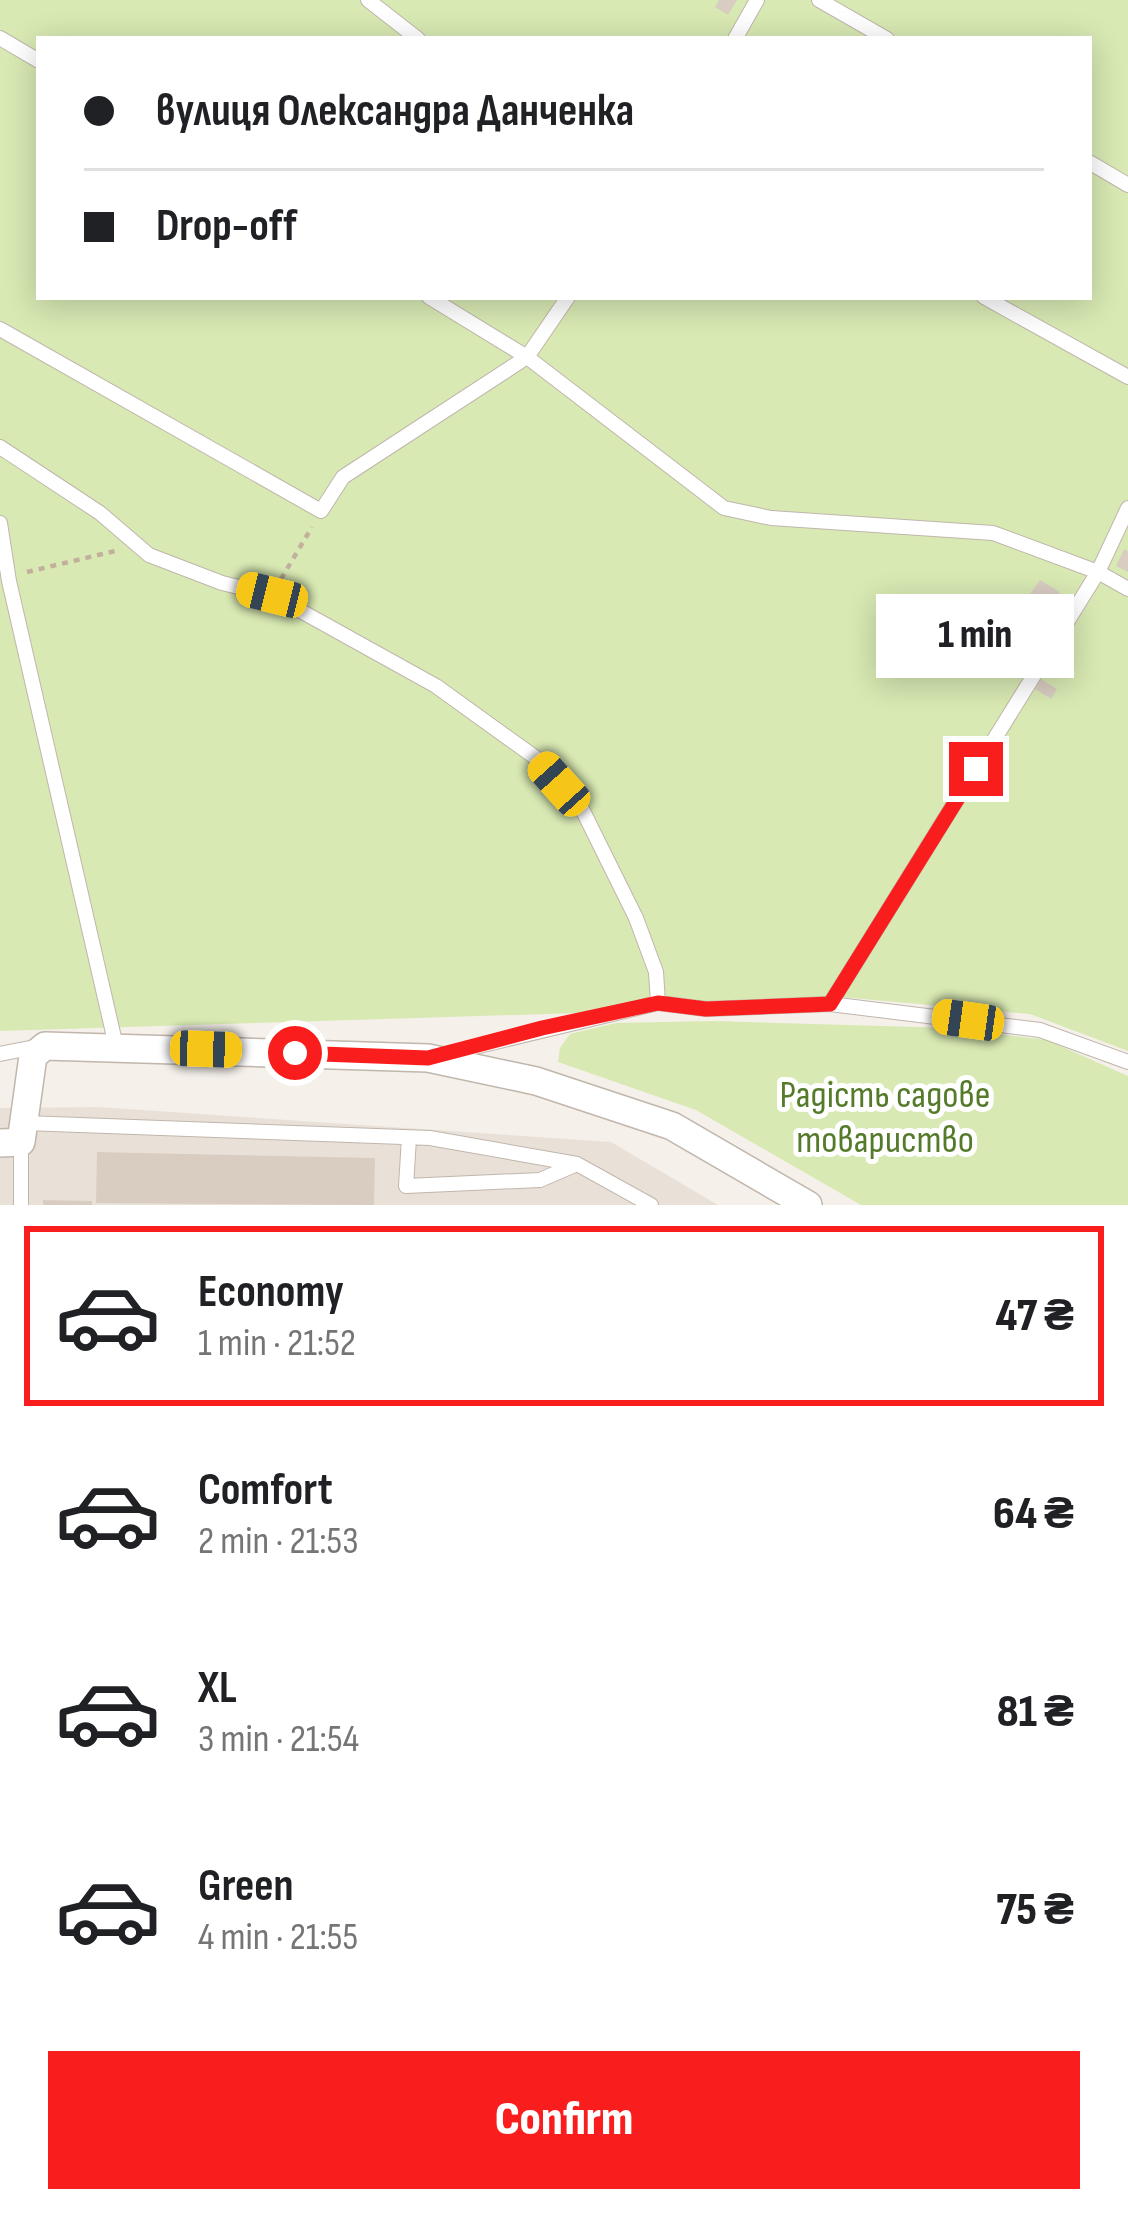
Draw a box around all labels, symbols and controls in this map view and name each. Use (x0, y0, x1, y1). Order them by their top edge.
text: вулиця Олександра Данченка (156, 84, 634, 139)
text: Drop-off (156, 199, 297, 254)
car (233, 569, 311, 621)
callout: 1 min (877, 595, 1075, 679)
text: 1 min (938, 612, 1012, 659)
route end (949, 742, 1003, 796)
car (522, 745, 596, 823)
car (930, 997, 1006, 1043)
route start (268, 1026, 322, 1080)
car (169, 1030, 243, 1068)
park label: Радість садове товариство (780, 1072, 990, 1164)
icon: car (54, 1262, 162, 1370)
text: Economy (198, 1265, 344, 1320)
text: 47 ₴ (996, 1289, 1074, 1344)
text: 1 min · 21:52 (198, 1320, 356, 1367)
icon: car (54, 1460, 162, 1568)
text: Comfort (198, 1463, 333, 1518)
text: 64 ₴ (993, 1487, 1074, 1542)
text: 2 min · 21:53 (198, 1518, 359, 1565)
icon: car (54, 1658, 162, 1766)
text: XL (198, 1661, 237, 1716)
text: 81 ₴ (997, 1685, 1074, 1740)
text: 3 min · 21:54 (198, 1716, 359, 1763)
icon: car (54, 1856, 162, 1964)
text: Green (198, 1859, 294, 1914)
text: 75 ₴ (996, 1883, 1074, 1938)
text: 4 min · 21:55 (198, 1914, 358, 1961)
button: Confirm (48, 2051, 1080, 2189)

